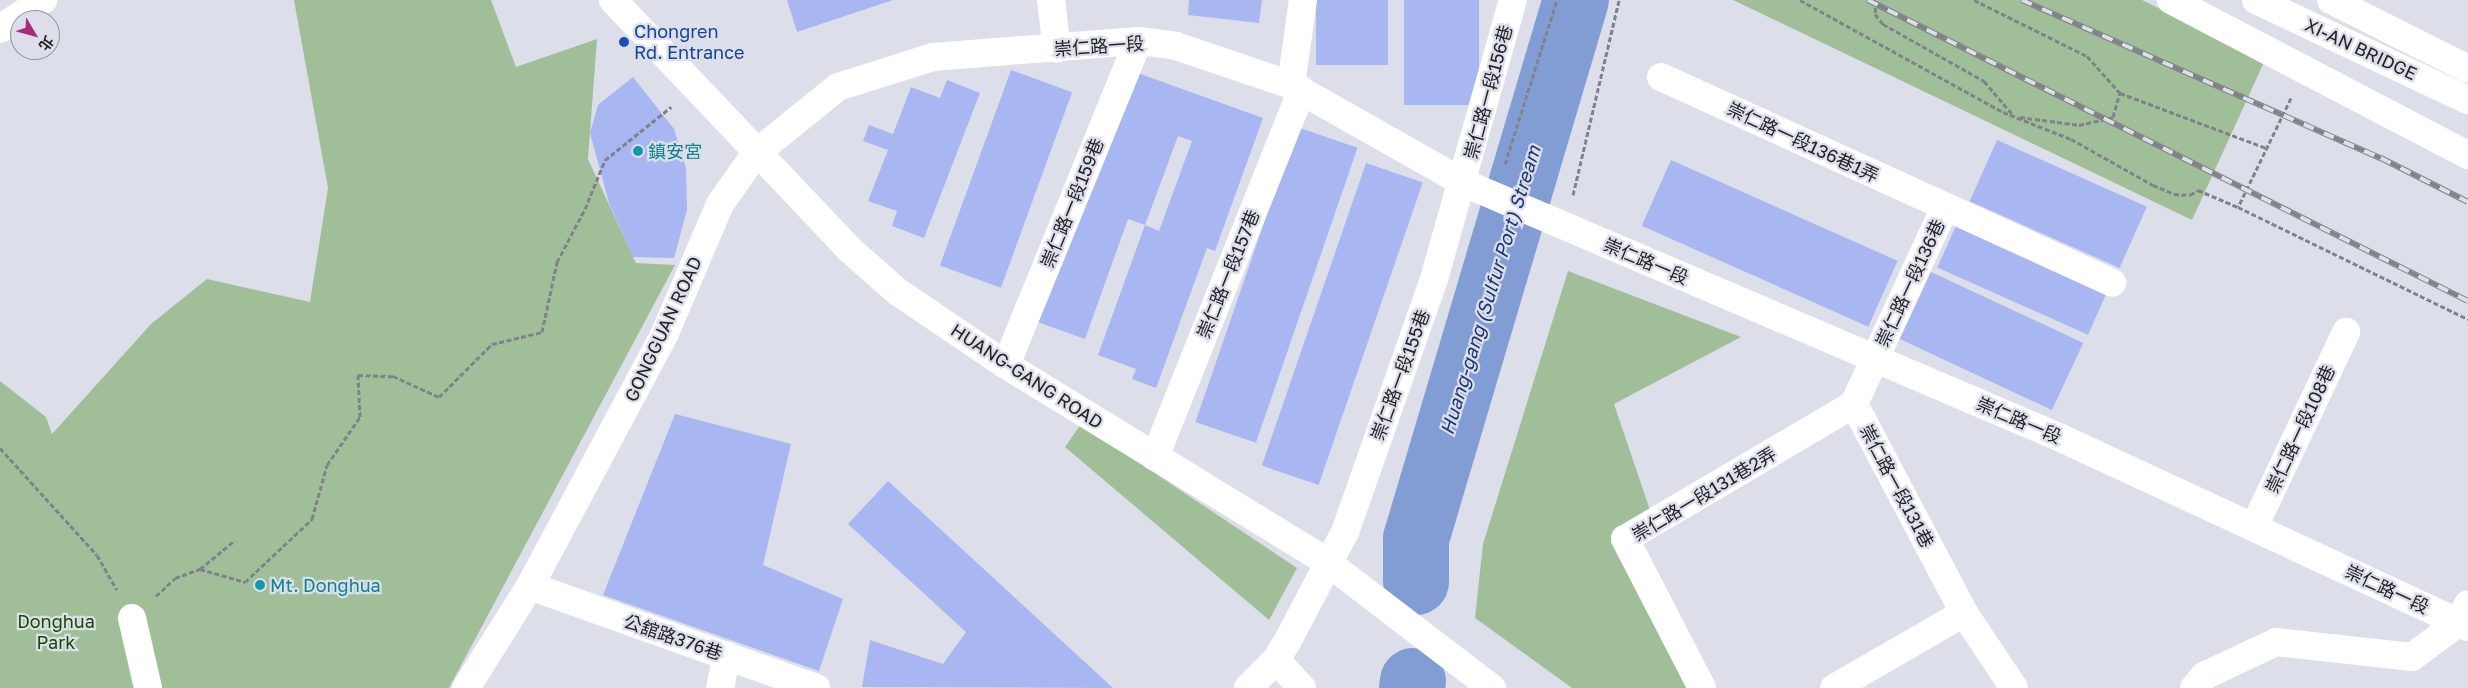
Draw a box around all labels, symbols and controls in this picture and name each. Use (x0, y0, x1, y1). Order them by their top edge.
north arrow (10, 10, 60, 60)
street label: XI-AN BRIDGE (2302, 14, 2420, 84)
place label: Chongren Rd. Entrance (634, 21, 744, 64)
street label: 崇仁路一段156巷 (1460, 23, 1516, 161)
street label: 崇仁路一段 (1053, 32, 1145, 60)
text: 北 (36, 33, 58, 54)
marker: Chongren Rd. Entrance (618, 36, 630, 48)
street label: 崇仁路一段136巷1弄 (1724, 97, 1882, 187)
street label: 崇仁路一段159巷 (1036, 135, 1108, 271)
place label: 鎮安宮 (648, 140, 702, 162)
water label: Huang-gang (Sulfur Port) Stream (1435, 143, 1545, 437)
marker: 鎮安宮 (632, 145, 644, 157)
street label: 崇仁路一段157巷 (1192, 207, 1264, 341)
street label: 崇仁路一段136巷 (1871, 216, 1949, 350)
street label: 崇仁路一段 (1600, 233, 1692, 289)
street label: GONGGUAN ROAD (620, 253, 706, 405)
street label: 崇仁路一段155巷 (1366, 307, 1434, 443)
street label: HUANG-GANG ROAD (947, 319, 1107, 433)
street label: 崇仁路一段108巷 (2261, 362, 2339, 496)
street label: 崇仁路一段 (1973, 392, 2065, 448)
street label: 崇仁路一段131巷 (1856, 421, 1938, 551)
street label: 崇仁路一段131巷2弄 (1628, 442, 1780, 546)
street label: 崇仁路一段 (2342, 560, 2432, 618)
place label: Mt. Donghua (270, 574, 381, 596)
marker: Mt. Donghua (254, 579, 266, 591)
street label: 公舘路376巷 (621, 610, 725, 664)
park label: Donghua Park (17, 611, 95, 654)

